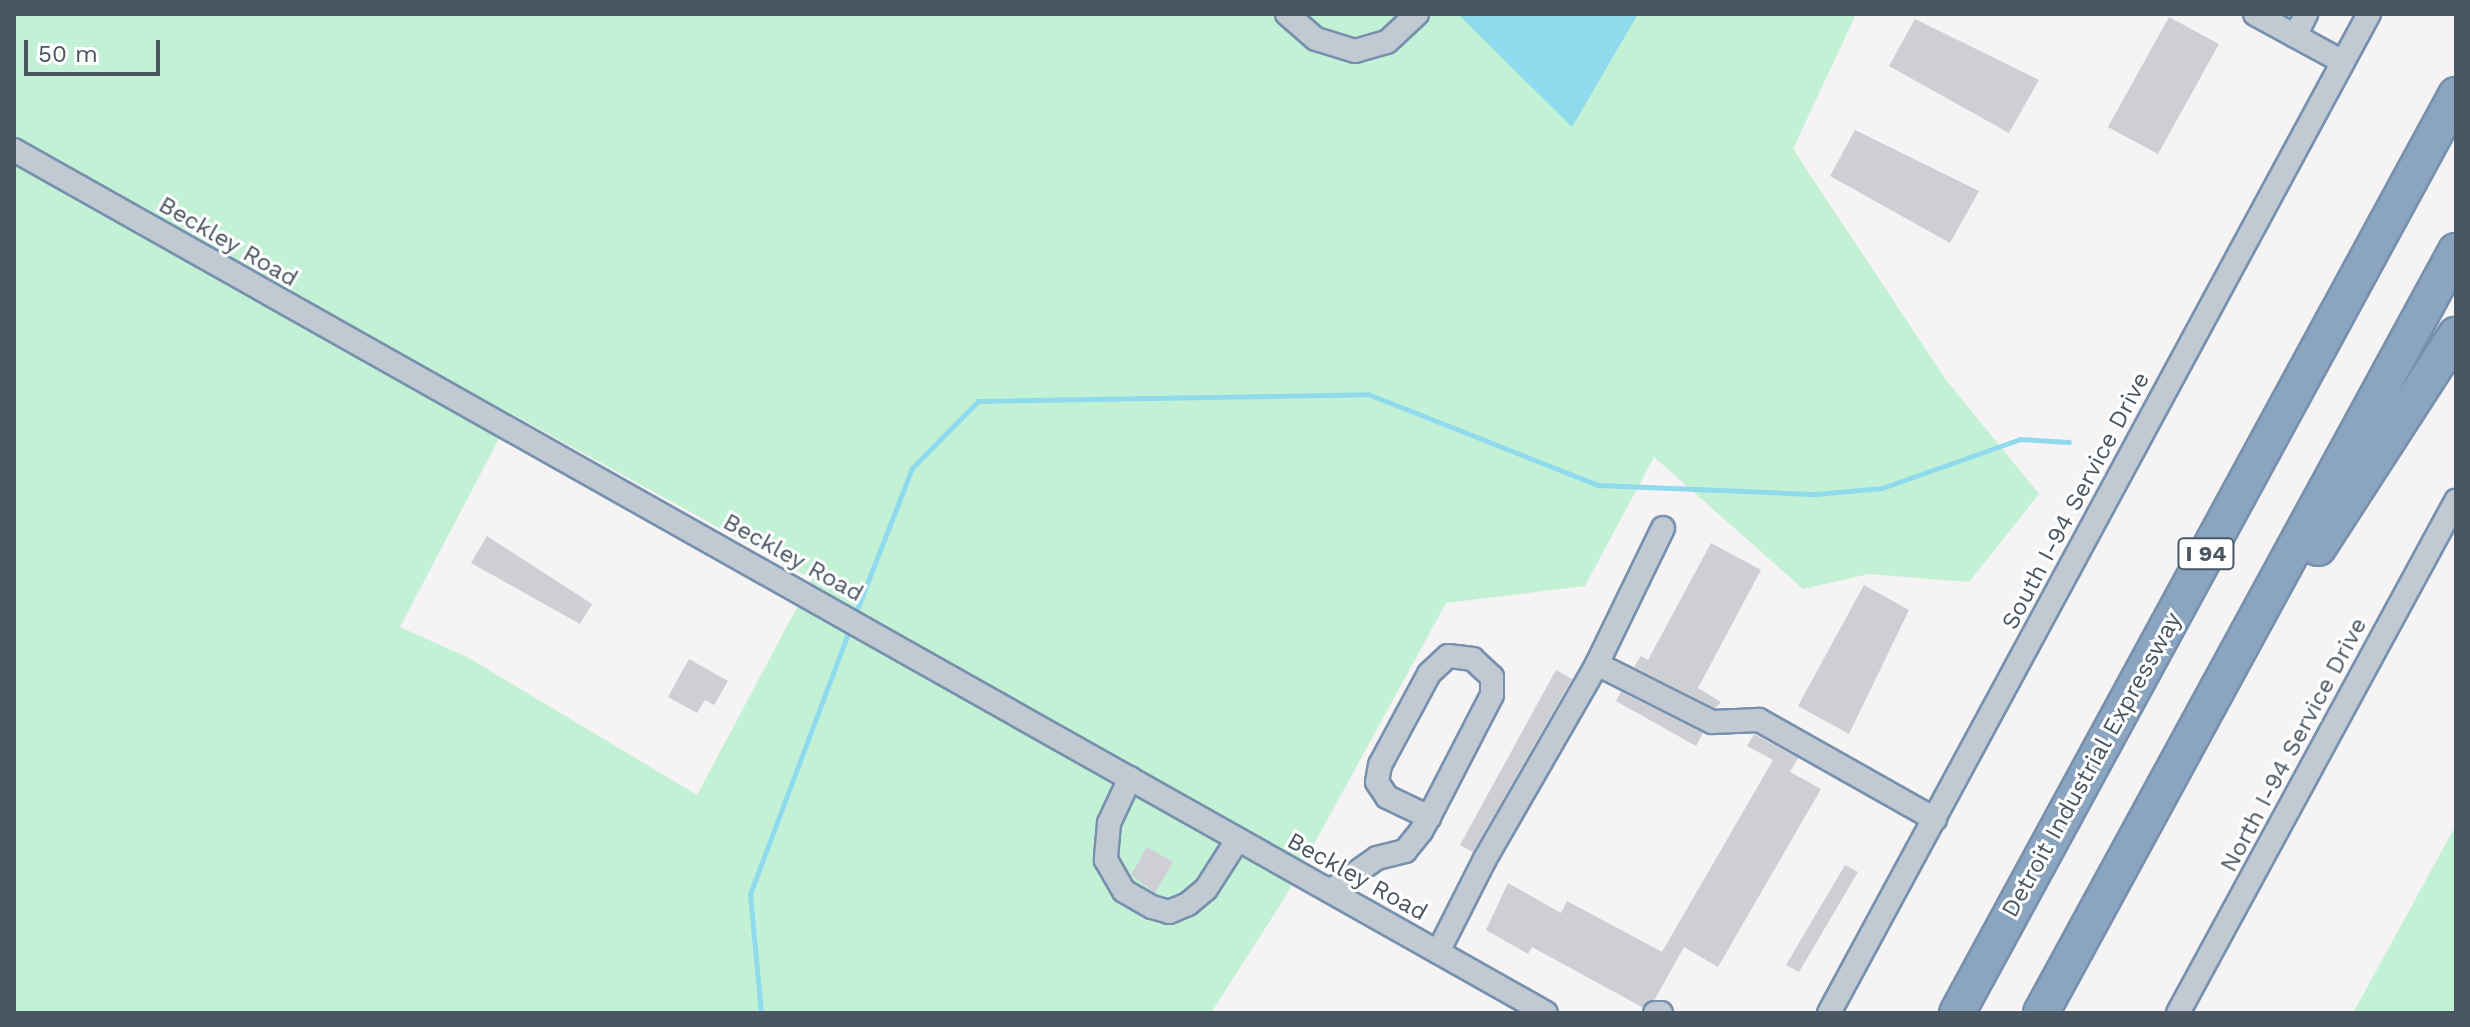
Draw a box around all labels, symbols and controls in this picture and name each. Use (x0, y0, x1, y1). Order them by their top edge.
scale bar (28, 24, 164, 74)
text: 50 m (38, 40, 98, 68)
street label: Beckley Road (153, 190, 303, 294)
street label: South I-94 Service Drive (1996, 367, 2156, 635)
street label: Beckley Road (718, 508, 868, 608)
road number: I 94 (2176, 536, 2236, 572)
street label: Detroit Industrial Expressway (1996, 607, 2188, 923)
street label: North I-94 Service Drive (2215, 613, 2373, 877)
street label: Beckley Road (1282, 827, 1432, 927)

